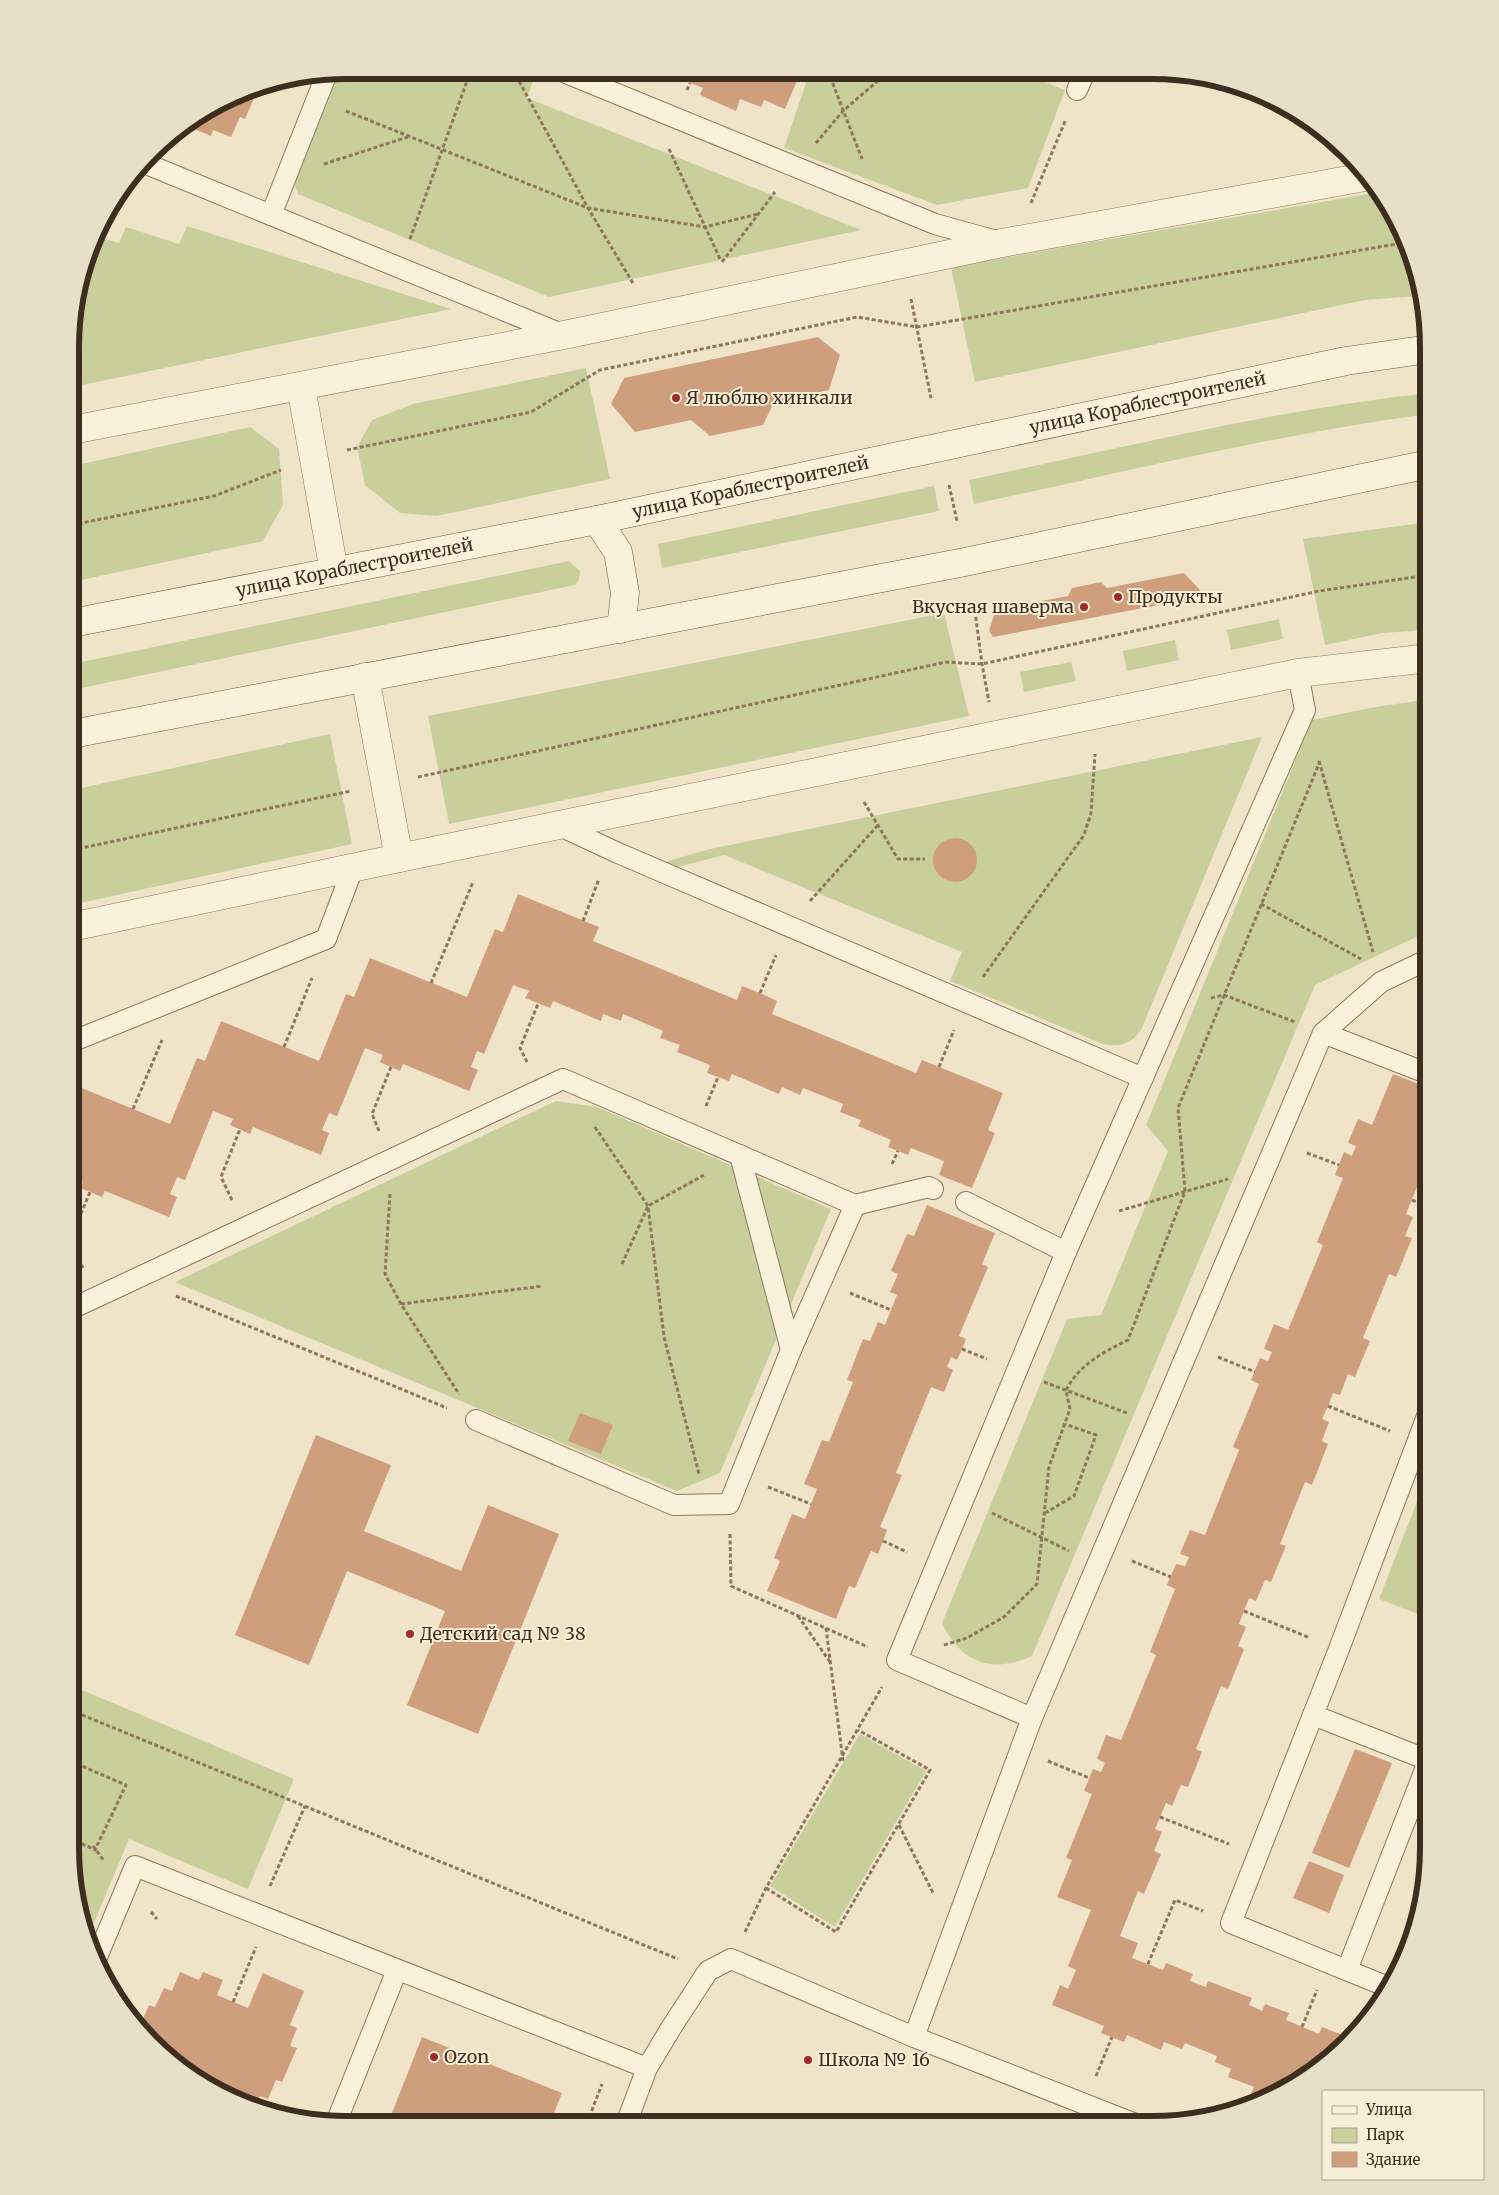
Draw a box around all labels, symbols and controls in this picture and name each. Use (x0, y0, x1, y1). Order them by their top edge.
street label: улица Кораблестроителей (1027, 366, 1268, 439)
place label: Я люблю хинкали (686, 386, 853, 409)
marker: Я люблю хинкали (670, 392, 682, 404)
street label: улица Кораблестроителей (630, 451, 871, 523)
street label: улица Кораблестроителей (234, 533, 475, 602)
place label: Продукты (1128, 585, 1223, 608)
marker: Продукты (1112, 591, 1124, 603)
place label: Вкусная шаверма (912, 595, 1074, 618)
marker: Вкусная шаверма (1078, 601, 1090, 613)
place label: Детский сад № 38 (420, 1622, 586, 1645)
marker: Детский сад № 38 (404, 1628, 416, 1640)
place label: Ozon (444, 2045, 489, 2068)
place label: Школа № 16 (818, 2048, 930, 2071)
marker: Ozon (428, 2051, 440, 2063)
marker: Школа № 16 (802, 2054, 814, 2066)
legend (1322, 2090, 1484, 2180)
text: Улица (1365, 2100, 1412, 2119)
text: Парк (1366, 2125, 1405, 2144)
text: Здание (1366, 2150, 1420, 2169)

